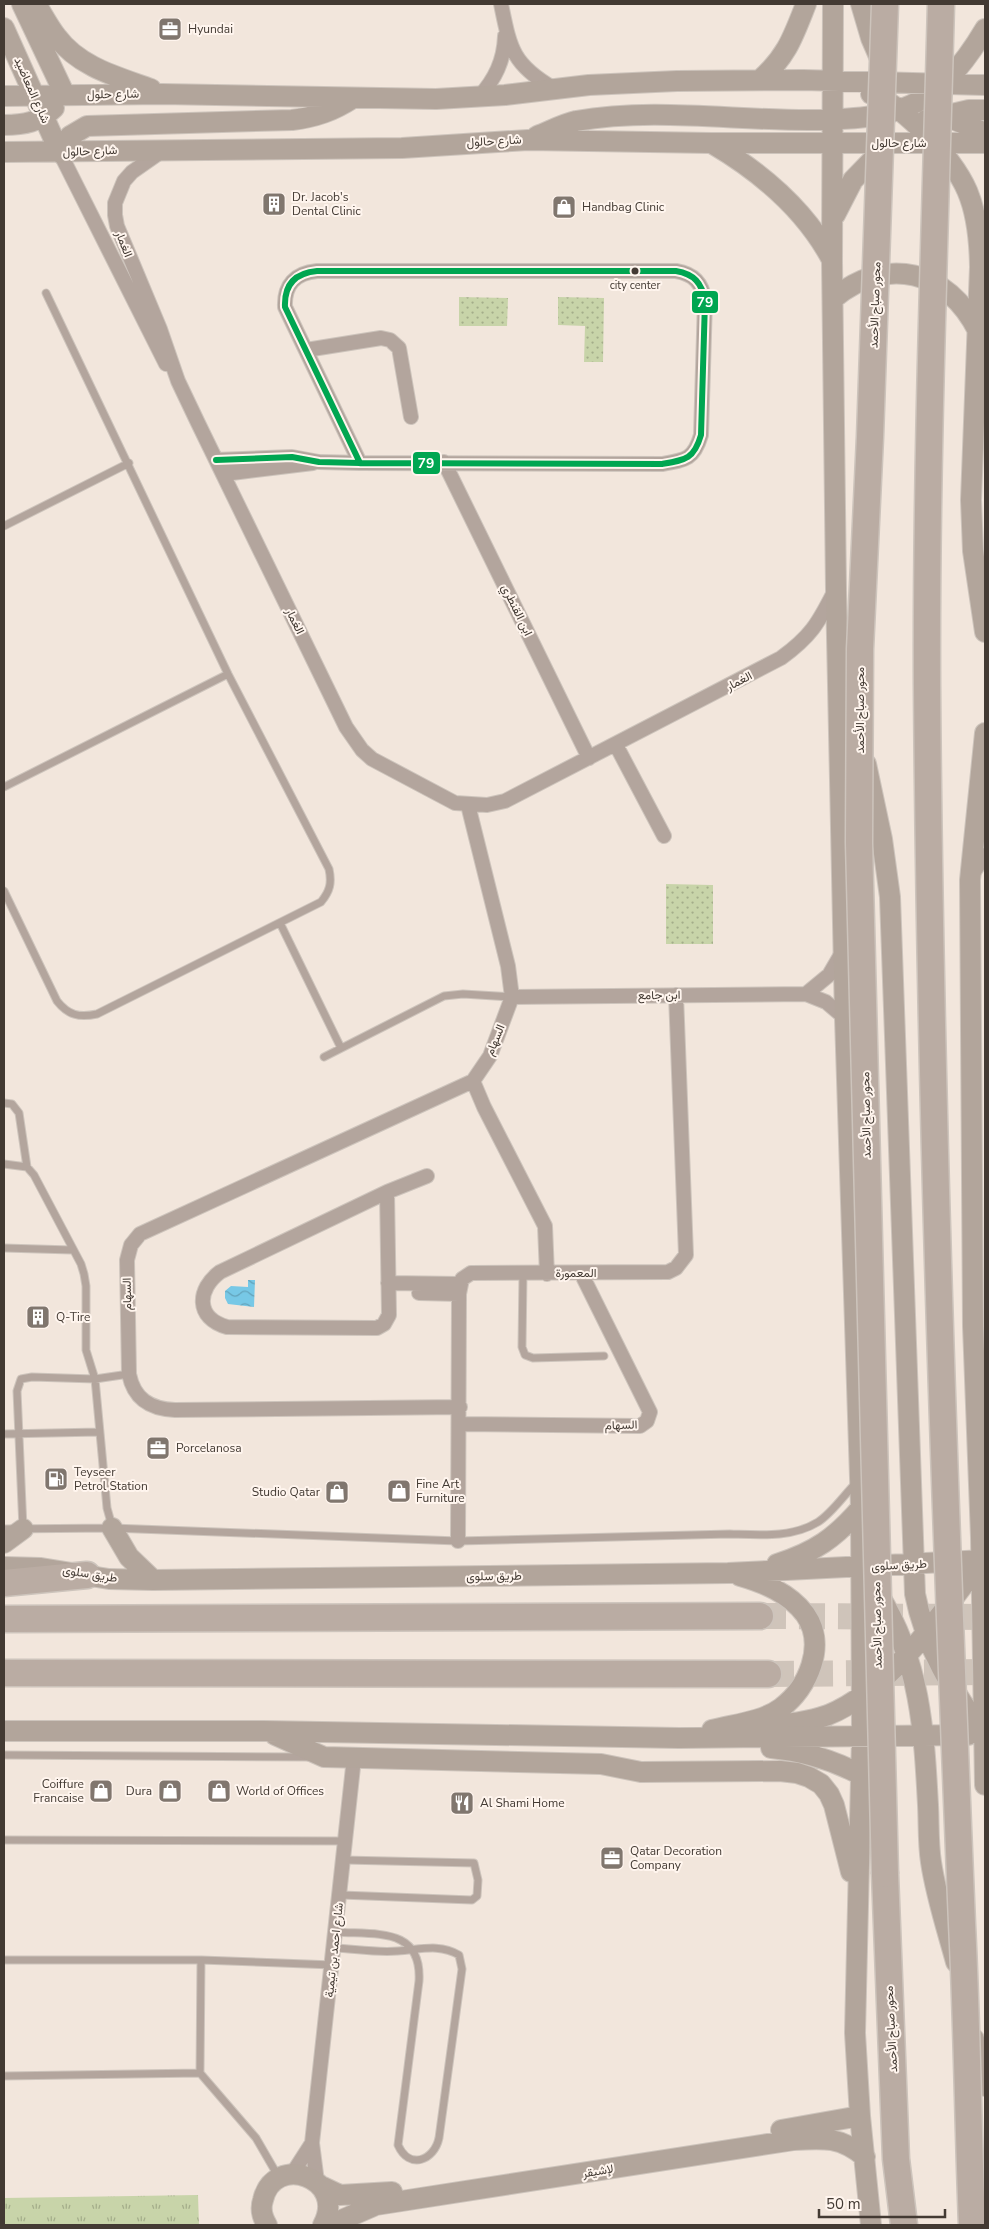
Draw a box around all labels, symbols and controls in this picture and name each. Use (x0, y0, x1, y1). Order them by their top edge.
office icon: Hyundai (157, 16, 183, 42)
place label: Hyundai (188, 21, 233, 37)
street label: شارع المعاضيد (9, 54, 54, 126)
street label: شارع حلول (87, 86, 139, 103)
street label: شارع حالول (466, 132, 522, 151)
street label: شارع حالول (872, 135, 926, 152)
street label: شارع حالول (62, 142, 118, 161)
place label: Dr. Jacob's Dental Clinic (292, 189, 361, 219)
building icon: Dr. Jacob's Dental Clinic (261, 191, 287, 217)
shop icon: Handbag Clinic (551, 194, 577, 220)
place label: Handbag Clinic (582, 199, 665, 215)
street label: الغمار (111, 227, 137, 260)
street label: محور صباح الأحمد (865, 262, 886, 349)
marker: city center (630, 266, 640, 276)
place label: city center (610, 278, 660, 293)
line badge: 79 (691, 290, 719, 314)
text: 79 (697, 293, 713, 312)
line badge: 79 (412, 451, 441, 475)
text: 79 (418, 454, 434, 473)
street label: ابن القنطري (496, 582, 536, 639)
street label: الغمار (281, 604, 308, 637)
street label: محور صباح الأحمد (852, 667, 869, 753)
street label: الغمار (722, 668, 755, 695)
street label: ابن جامع (637, 987, 681, 1004)
street label: السهام (481, 1022, 509, 1058)
street label: محور صباح الأحمد (857, 1072, 876, 1158)
street label: المعمورة (556, 1265, 596, 1281)
street label: السهام (119, 1278, 135, 1310)
building icon: Q-Tire (25, 1304, 51, 1330)
place label: Q-Tire (56, 1309, 90, 1325)
street label: السهام (604, 1416, 638, 1434)
office icon: Porcelanosa (145, 1435, 171, 1461)
place label: Porcelanosa (176, 1440, 242, 1456)
place label: Teyseer Petrol Station (74, 1464, 148, 1494)
fuel station icon: Teyseer Petrol Station (43, 1466, 69, 1492)
place label: Fine Art Furniture (416, 1476, 465, 1506)
shop icon: Fine Art Furniture (386, 1478, 412, 1504)
shop icon: Studio Qatar (324, 1479, 350, 1505)
place label: Studio Qatar (252, 1484, 321, 1500)
street label: طريق سلوى (871, 1556, 927, 1574)
street label: طريق سلوى (61, 1562, 119, 1586)
street label: طريق سلوى (466, 1568, 522, 1584)
street label: محور صباح الأحمد (868, 1582, 887, 1668)
place label: Coiffure Francaise (33, 1776, 84, 1806)
shop icon: Coiffure Francaise (88, 1778, 114, 1804)
shop icon: Dura (157, 1778, 183, 1804)
shop icon: World of Offices (206, 1778, 232, 1804)
place label: Dura (126, 1783, 152, 1799)
place label: World of Offices (236, 1783, 324, 1799)
restaurant icon: Al Shami Home (449, 1790, 475, 1816)
place label: Al Shami Home (480, 1795, 565, 1811)
place label: Qatar Decoration Company (630, 1843, 722, 1873)
office icon: Qatar Decoration Company (599, 1845, 625, 1871)
street label: شارع احمد بن تيمية (321, 1902, 348, 1998)
street label: محور صباح الأحمد (881, 1985, 902, 2073)
street label: لإشيقر (580, 2161, 615, 2182)
scale bar (819, 2186, 945, 2218)
text: 50 m (826, 2194, 861, 2214)

